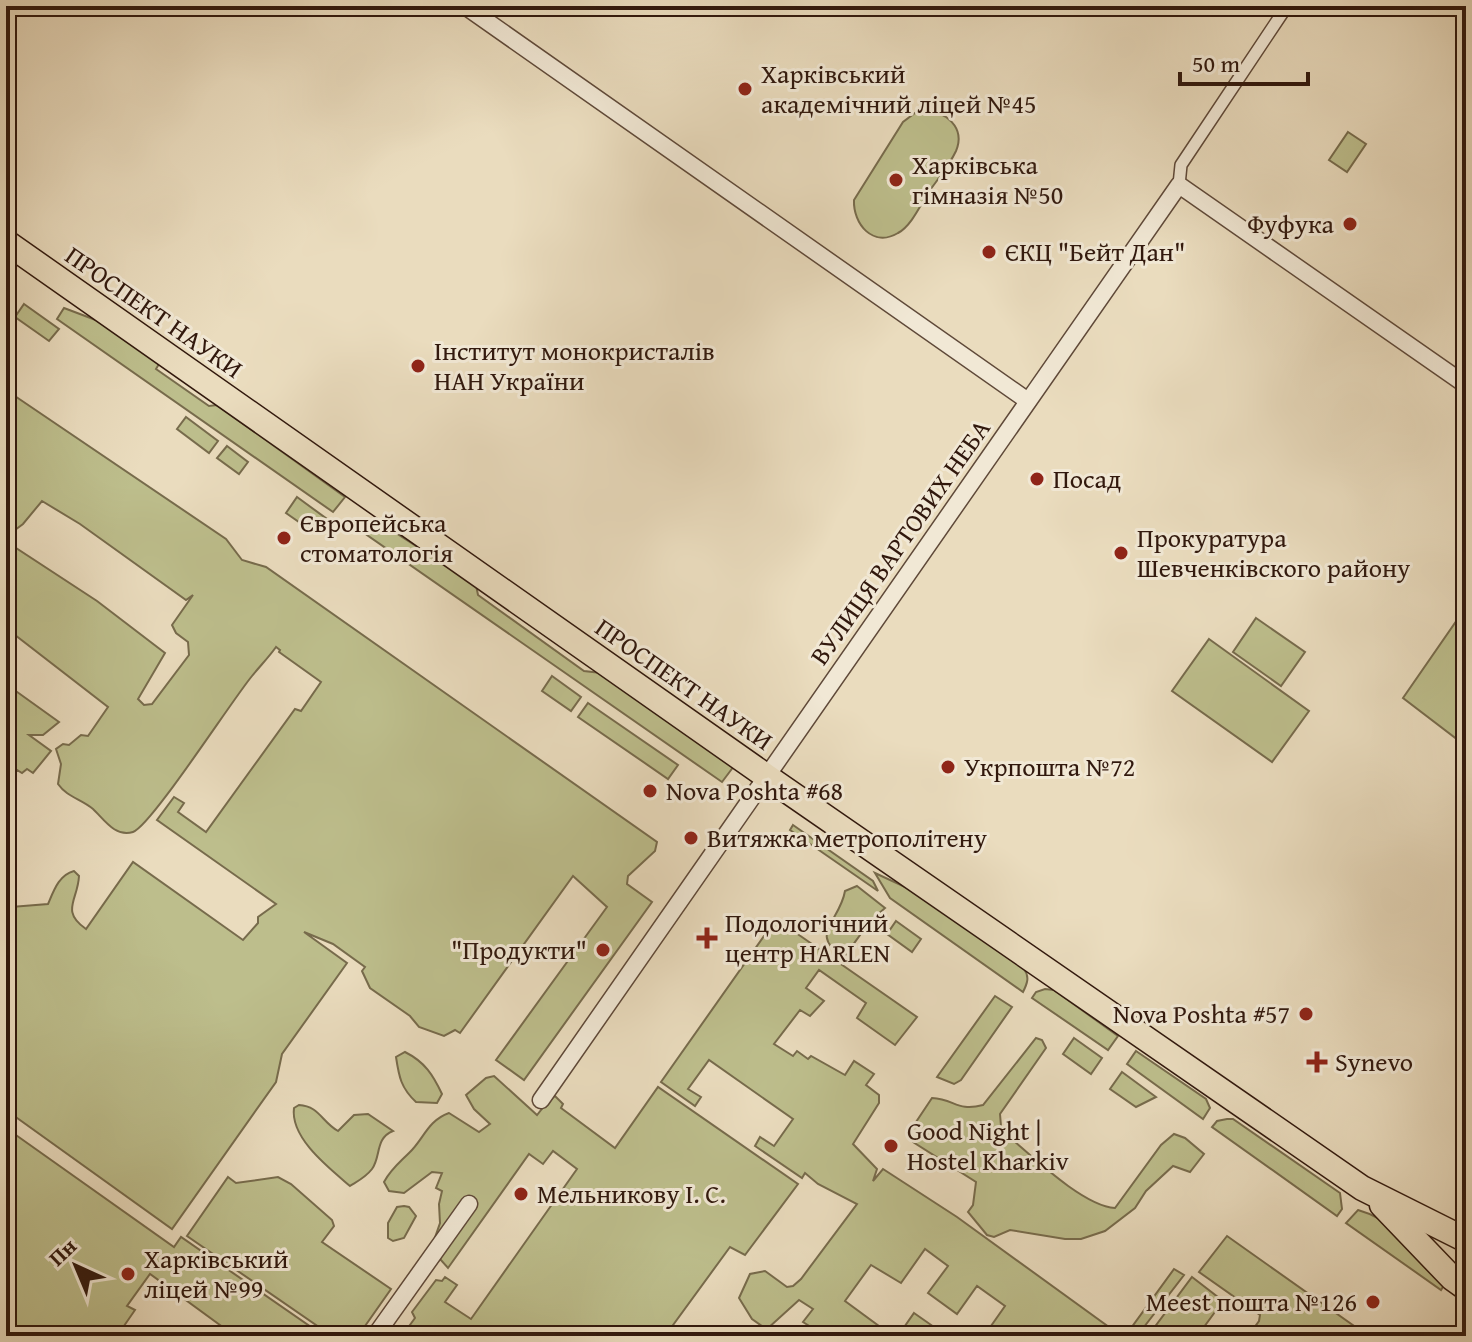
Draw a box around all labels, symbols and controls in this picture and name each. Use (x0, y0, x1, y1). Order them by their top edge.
scale bar (1180, 36, 1308, 86)
text: 50 m (1192, 46, 1240, 81)
place label: Харківський академічний ліцей №45 (761, 54, 1037, 123)
marker: Харківський академічний ліцей №45 (736, 80, 754, 98)
place label: Харківська гімназія №50 (912, 145, 1063, 214)
marker: Харківська гімназія №50 (887, 171, 905, 189)
place label: Фуфука (1247, 204, 1335, 243)
marker: Фуфука (1341, 215, 1359, 233)
place label: ЄКЦ "Бейт Дан" (1005, 232, 1185, 271)
street label: ПРОСПЕКТ НАУКИ (57, 236, 251, 388)
marker: ЄКЦ "Бейт Дан" (980, 243, 998, 261)
place label: Інститут монокристалів НАН України (434, 331, 715, 400)
marker: Інститут монокристалів НАН України (409, 357, 427, 375)
street label: ВУЛИЦЯ ВАРТОВИХ НЕБА (800, 411, 1000, 673)
place label: Посад (1053, 459, 1121, 498)
marker: Посад (1028, 470, 1046, 488)
place label: Європейська стоматологія (300, 503, 453, 572)
place label: Прокуратура Шевченківского району (1137, 518, 1410, 587)
marker: Європейська стоматологія (275, 529, 293, 547)
marker: Прокуратура Шевченківского району (1112, 544, 1130, 562)
street label: ПРОСПЕКТ НАУКИ (587, 608, 781, 760)
place label: Укрпошта №72 (964, 747, 1135, 786)
marker: Укрпошта №72 (939, 758, 957, 776)
place label: Nova Poshta #68 (666, 771, 843, 810)
marker: Nova Poshta #68 (641, 782, 659, 800)
place label: Витяжка метрополітену (707, 818, 987, 857)
marker: Витяжка метрополітену (682, 829, 700, 847)
place label: Подологічний центр HARLEN (725, 903, 890, 972)
marker: Подологічний центр HARLEN (696, 927, 718, 949)
place label: "Продукти" (451, 930, 587, 969)
marker: "Продукти" (594, 941, 612, 959)
place label: Nova Poshta #57 (1113, 994, 1290, 1033)
marker: Nova Poshta #57 (1297, 1005, 1315, 1023)
place label: Synevo (1335, 1042, 1413, 1081)
marker: Synevo (1306, 1051, 1328, 1073)
place label: Good Night | Hostel Kharkiv (907, 1111, 1069, 1180)
marker: Good Night | Hostel Kharkiv (882, 1137, 900, 1155)
place label: Мельникову І. С. (537, 1174, 726, 1213)
marker: Мельникову І. С. (512, 1185, 530, 1203)
north arrow (36, 1226, 116, 1306)
text: Пн (41, 1230, 83, 1273)
place label: Харківський ліцей №99 (144, 1239, 288, 1308)
marker: Харківський ліцей №99 (119, 1265, 137, 1283)
place label: Meest пошта №126 (1146, 1282, 1357, 1321)
marker: Meest пошта №126 (1364, 1293, 1382, 1311)

